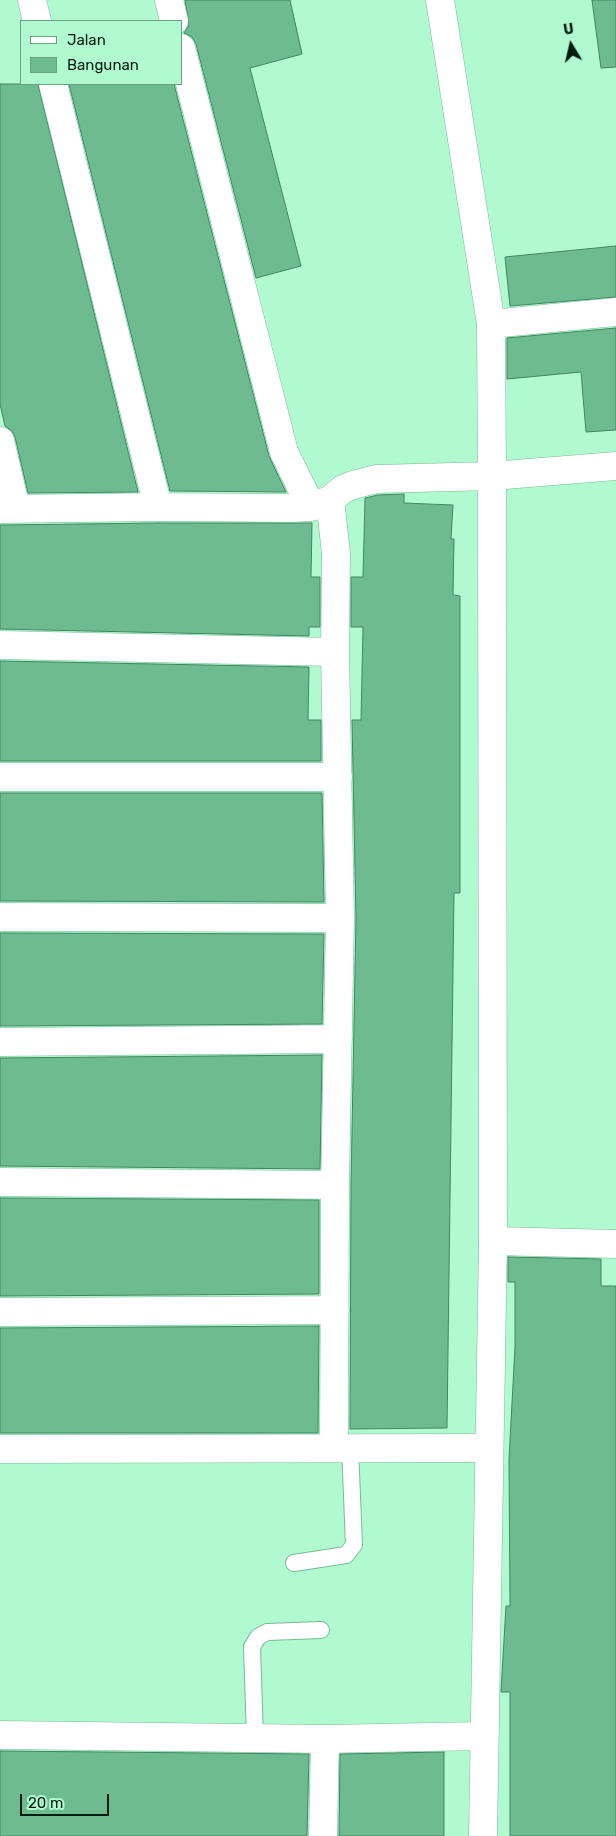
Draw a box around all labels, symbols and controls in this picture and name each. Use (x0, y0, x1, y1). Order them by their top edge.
legend (20, 20, 182, 85)
north arrow (546, 20, 596, 70)
text: U (562, 21, 575, 39)
text: Jalan (67, 31, 106, 49)
text: Bangunan (67, 56, 139, 74)
scale bar (22, 1784, 111, 1816)
text: 20 m (28, 1794, 63, 1812)

